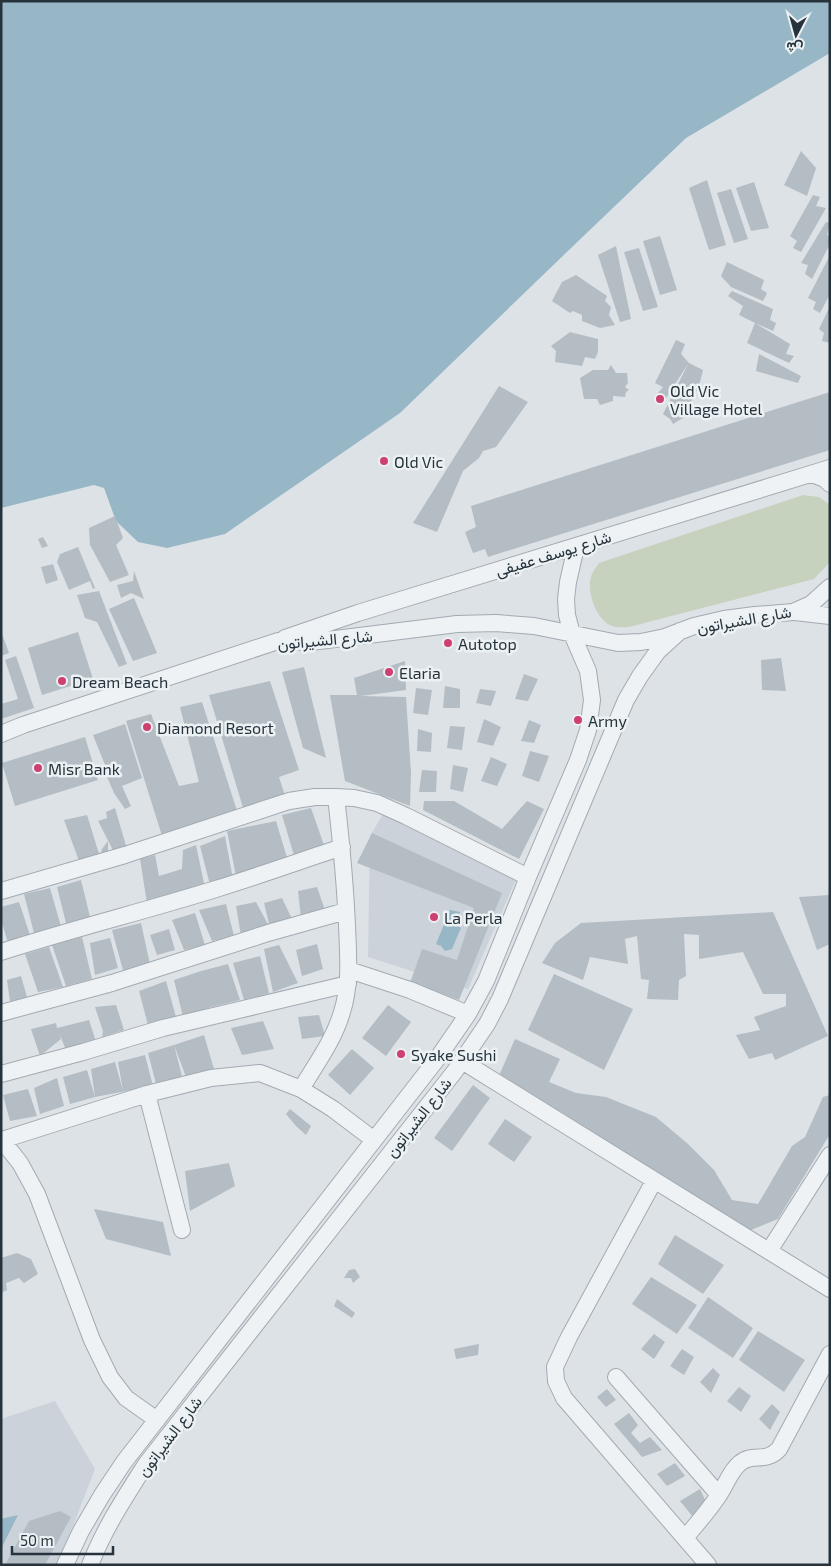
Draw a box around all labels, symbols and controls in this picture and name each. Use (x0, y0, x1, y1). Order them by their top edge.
north arrow (771, 10, 821, 60)
text: ش (785, 38, 804, 58)
place label: Old Vic Village Hotel (670, 381, 762, 418)
marker: Old Vic Village Hotel (654, 393, 666, 405)
place label: Old Vic (394, 452, 444, 471)
marker: Old Vic (378, 455, 390, 467)
street label: شارع يوسف عفيفى (493, 526, 614, 583)
street label: شارع الشيراتون (695, 601, 793, 640)
street label: شارع الشيراتون (277, 625, 374, 656)
place label: Autotop (458, 634, 517, 653)
marker: Autotop (442, 637, 454, 649)
place label: Elaria (399, 663, 441, 682)
marker: Elaria (383, 666, 395, 678)
place label: Dream Beach (72, 672, 168, 691)
marker: Dream Beach (56, 675, 68, 687)
place label: Army (588, 711, 627, 730)
marker: Army (572, 714, 584, 726)
place label: Diamond Resort (157, 718, 274, 737)
marker: Diamond Resort (141, 721, 153, 733)
place label: Misr Bank (48, 759, 120, 778)
marker: Misr Bank (32, 762, 44, 774)
place label: La Perla (444, 908, 502, 927)
marker: La Perla (428, 911, 440, 923)
place label: Syake Sushi (411, 1045, 497, 1064)
marker: Syake Sushi (395, 1048, 407, 1060)
street label: شارع الشيراتون (381, 1073, 457, 1162)
street label: شارع الشيراتون (133, 1392, 208, 1482)
scale bar (12, 1524, 114, 1556)
text: 50 m (20, 1531, 54, 1549)

